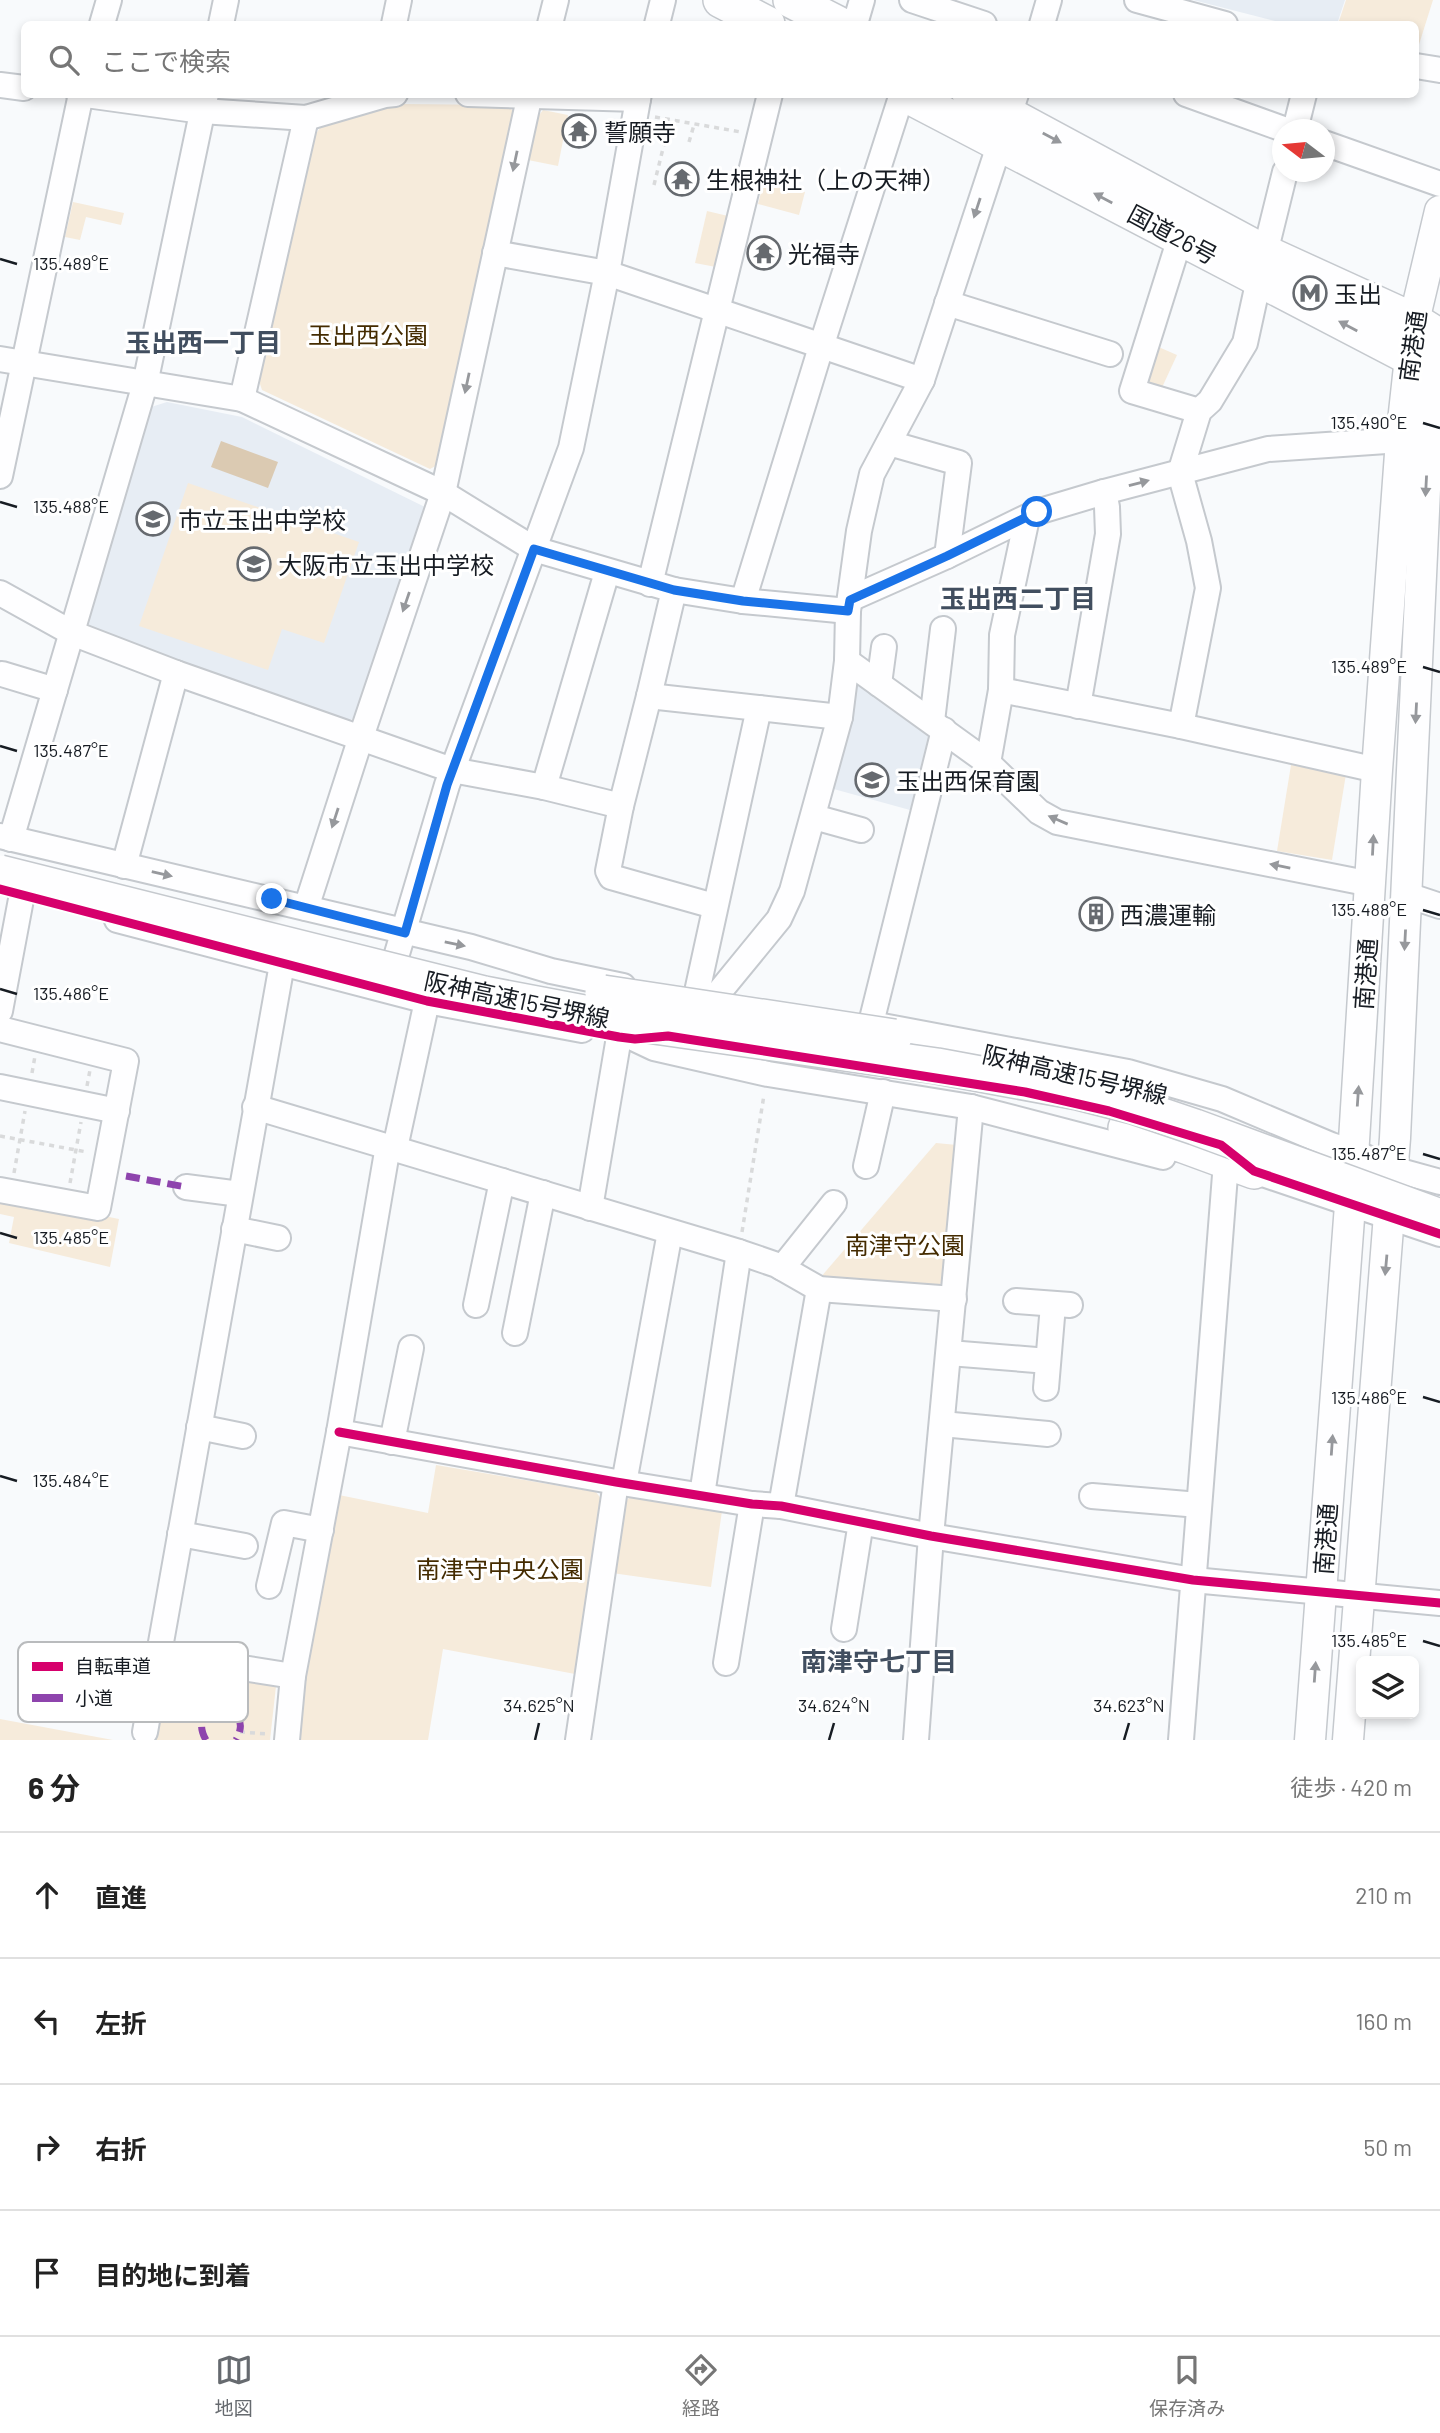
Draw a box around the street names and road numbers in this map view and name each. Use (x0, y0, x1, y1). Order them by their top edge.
street label: 国道26号 (1123, 198, 1223, 270)
street label: 南港通 (1393, 308, 1431, 384)
street label: 南港通 (1348, 937, 1382, 1011)
street label: 阪神高速15号堺線 (422, 965, 612, 1033)
street label: 阪神高速15号堺線 (980, 1039, 1170, 1109)
street label: 南港通 (1308, 1502, 1342, 1576)

